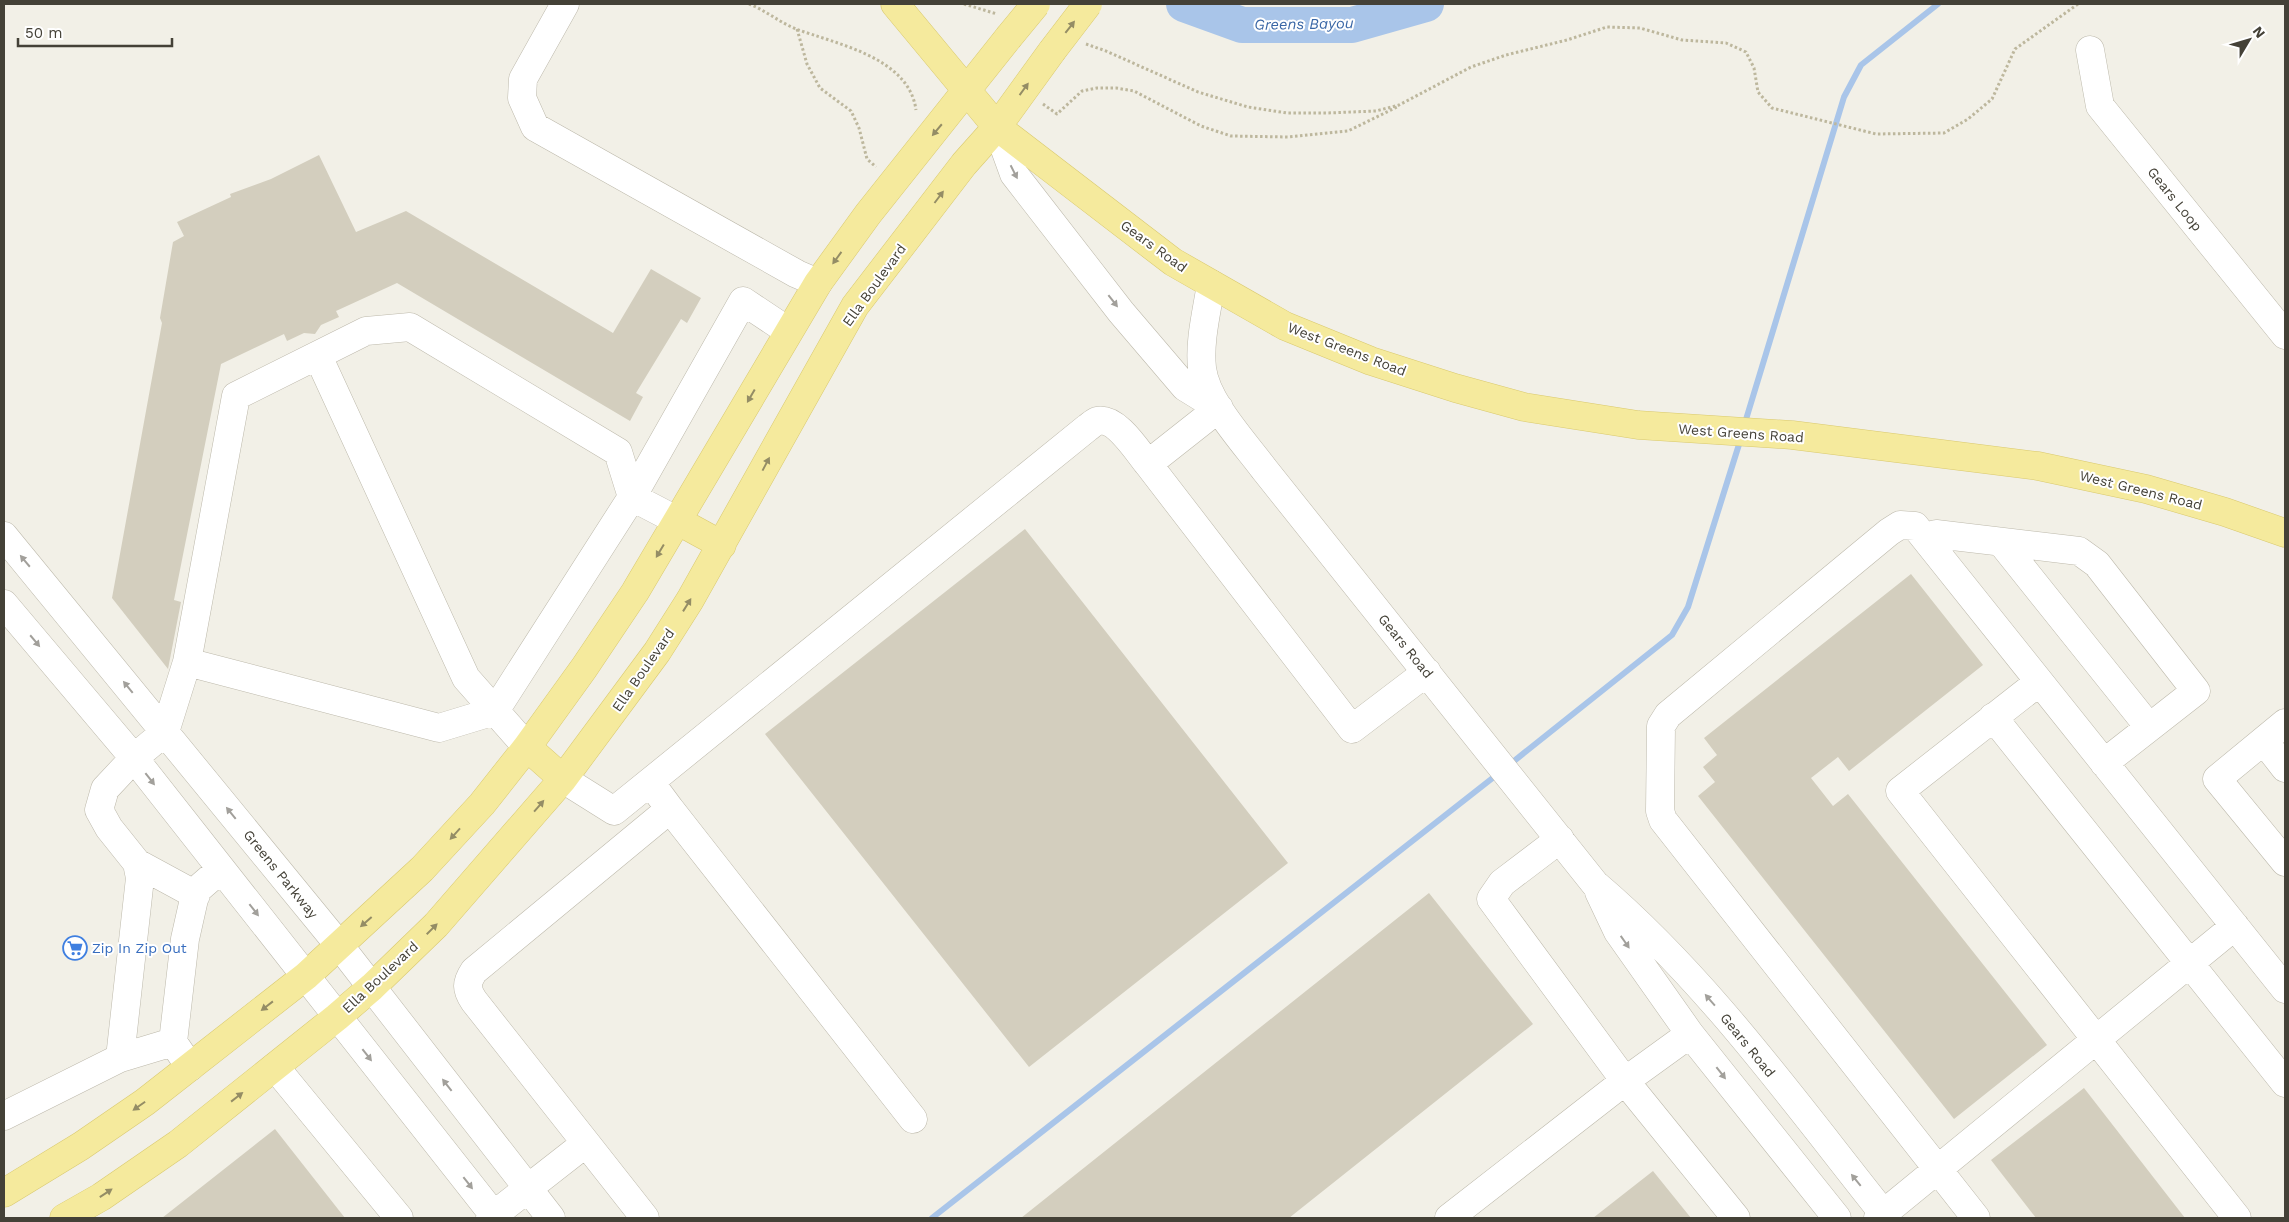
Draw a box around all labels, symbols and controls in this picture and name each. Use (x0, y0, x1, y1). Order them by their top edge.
water label: Greens Bayou (1254, 14, 1354, 34)
scale bar (18, 15, 171, 47)
north arrow (2224, 15, 2274, 65)
one-way arrow (1065, 21, 1076, 34)
text: N (2250, 23, 2269, 41)
text: 50 m (25, 24, 62, 42)
one-way arrow (1019, 83, 1030, 96)
one-way arrow (931, 123, 942, 136)
street label: Gears Loop (2144, 164, 2206, 234)
one-way arrow (1010, 165, 1018, 180)
one-way arrow (934, 191, 945, 204)
street label: Gears Road (1118, 217, 1190, 275)
street label: Ella Boulevard (839, 241, 909, 329)
one-way arrow (832, 251, 842, 265)
one-way arrow (1108, 294, 1118, 308)
street label: West Greens Road (1285, 319, 1409, 379)
one-way arrow (747, 388, 755, 403)
street label: West Greens Road (1678, 421, 1804, 445)
one-way arrow (762, 456, 770, 471)
street label: West Greens Road (2078, 467, 2204, 513)
one-way arrow (656, 544, 665, 557)
one-way arrow (20, 554, 31, 567)
one-way arrow (682, 599, 691, 612)
street label: Gears Road (1375, 611, 1437, 681)
street label: Ella Boulevard (608, 625, 678, 715)
one-way arrow (30, 634, 41, 647)
one-way arrow (122, 681, 134, 693)
one-way arrow (145, 772, 156, 785)
one-way arrow (533, 800, 544, 813)
one-way arrow (225, 806, 236, 819)
street label: Greens Parkway (240, 827, 322, 922)
one-way arrow (449, 828, 461, 840)
one-way arrow (248, 903, 259, 916)
one-way arrow (360, 916, 373, 927)
one-way arrow (425, 923, 437, 935)
supermarket icon: Zip In Zip Out (62, 935, 88, 961)
one-way arrow (1620, 936, 1630, 949)
street label: Ella Boulevard (339, 938, 421, 1016)
place label: Zip In Zip Out (92, 940, 187, 956)
one-way arrow (1704, 994, 1716, 1006)
one-way arrow (261, 1001, 274, 1012)
street label: Gears Road (1717, 1010, 1779, 1080)
one-way arrow (362, 1049, 373, 1062)
one-way arrow (1716, 1067, 1727, 1080)
one-way arrow (442, 1079, 453, 1092)
one-way arrow (230, 1092, 243, 1103)
one-way arrow (132, 1101, 146, 1111)
one-way arrow (1851, 1174, 1862, 1187)
one-way arrow (463, 1176, 474, 1189)
one-way arrow (99, 1188, 112, 1198)

